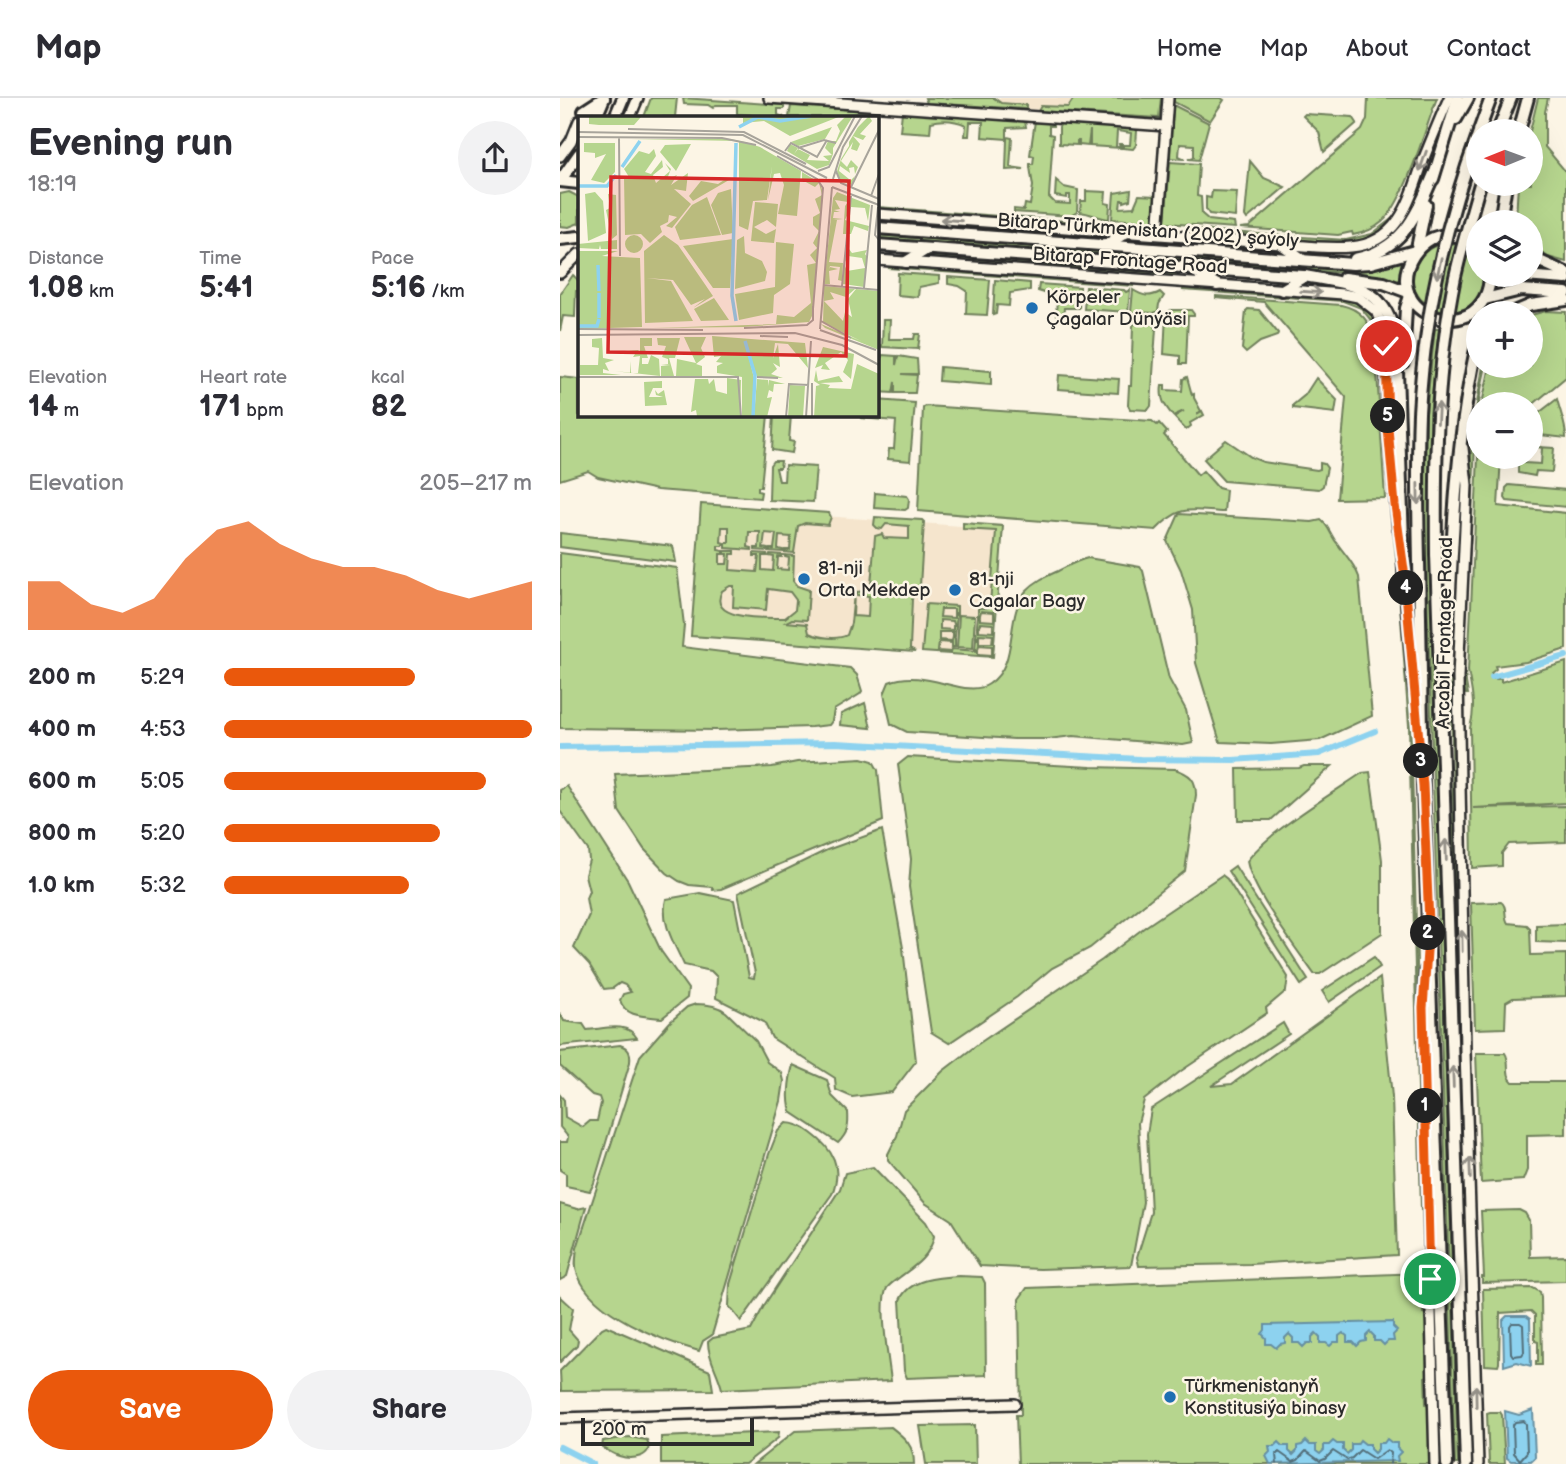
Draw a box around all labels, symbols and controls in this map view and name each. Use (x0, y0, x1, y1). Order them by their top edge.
text: Map (35, 28, 101, 68)
text: Home (1157, 34, 1222, 63)
text: Map (1260, 34, 1308, 63)
text: About (1346, 34, 1408, 63)
text: Contact (1446, 34, 1531, 63)
inset map (578, 116, 878, 416)
north arrow (1466, 119, 1544, 196)
map controls (1466, 119, 1543, 469)
text: Evening run (28, 121, 233, 166)
button: share (458, 121, 532, 195)
one-way arrow (1416, 150, 1428, 172)
text: 18:19 (28, 170, 77, 198)
street label: Bitarap Türkmenistan (2002) şaýoly (996, 209, 1300, 253)
button: layers (1466, 210, 1543, 287)
one-way arrow (940, 213, 963, 226)
street label: Bitarap Frontage Road (1032, 243, 1228, 279)
text: Distance (28, 247, 104, 270)
text: Time (199, 247, 241, 270)
text: Pace (371, 247, 414, 270)
one-way arrow (1432, 256, 1445, 278)
text: 1.08 (28, 270, 84, 306)
text: 5:41 (199, 270, 254, 306)
text: 5:16 (371, 270, 426, 306)
text: km (84, 280, 114, 303)
text: /km (426, 280, 465, 303)
place label: Körpeler Çagalar Dünýäsi (1046, 286, 1187, 331)
one-way arrow (1300, 286, 1322, 299)
marker: Körpeler Çagalar Dünýäsi (1024, 300, 1040, 316)
button: + (1466, 301, 1543, 378)
pin (1356, 316, 1416, 376)
icon: check (1367, 327, 1405, 365)
text: Elevation (28, 366, 107, 389)
text: Heart rate (199, 366, 287, 389)
text: kcal (371, 366, 405, 389)
text: 14 (28, 389, 58, 425)
text: 171 (199, 389, 241, 425)
text: 82 (371, 389, 407, 425)
button: − (1466, 392, 1543, 469)
pin: 5 (1370, 398, 1406, 434)
text: m (58, 399, 79, 422)
text: bpm (241, 399, 284, 422)
one-way arrow (1431, 402, 1444, 425)
text: 5 (1382, 404, 1393, 427)
text: Elevation (28, 469, 124, 497)
text: 205–217 m (419, 469, 532, 497)
one-way arrow (1411, 482, 1424, 505)
street label: Arcabil Frontage Road (1432, 537, 1458, 729)
place label: 81-nji Orta Mekdep (818, 557, 931, 602)
place label: 81-nji Cagalar Bagy (969, 568, 1086, 613)
pin: 4 (1388, 570, 1424, 606)
marker: 81-nji Orta Mekdep (796, 571, 812, 587)
text: 4 (1400, 576, 1411, 599)
marker: 81-nji Cagalar Bagy (947, 582, 963, 598)
text: 200 m (28, 663, 96, 691)
text: 5:29 (140, 663, 185, 691)
text: 400 m (28, 715, 96, 743)
text: 4:53 (140, 715, 186, 743)
pin: 3 (1404, 744, 1438, 778)
text: 3 (1415, 749, 1426, 772)
text: 600 m (28, 767, 96, 795)
text: 5:05 (140, 767, 185, 795)
text: 800 m (28, 819, 96, 847)
text: 5:20 (140, 819, 185, 847)
one-way arrow (1439, 839, 1452, 862)
text: 1.0 km (28, 871, 95, 899)
text: 5:32 (140, 871, 186, 899)
pin: 2 (1410, 916, 1446, 950)
text: 2 (1422, 921, 1433, 944)
one-way arrow (1456, 930, 1469, 953)
one-way arrow (1447, 1066, 1460, 1089)
pin: 1 (1408, 1088, 1442, 1124)
text: 1 (1421, 1094, 1429, 1117)
one-way arrow (1463, 1157, 1476, 1180)
pin (1400, 1249, 1460, 1309)
icon: arrive (1411, 1260, 1449, 1298)
button: Save (28, 1370, 273, 1450)
button: Share (287, 1370, 532, 1450)
place label: Türkmenistanyň Konstitusiýa binasy (1184, 1375, 1347, 1420)
one-way arrow (1469, 1385, 1482, 1408)
marker: Türkmenistanyň Konstitusiýa binasy (1162, 1389, 1178, 1405)
scale bar (581, 1415, 754, 1447)
text: 200 m (592, 1418, 646, 1441)

